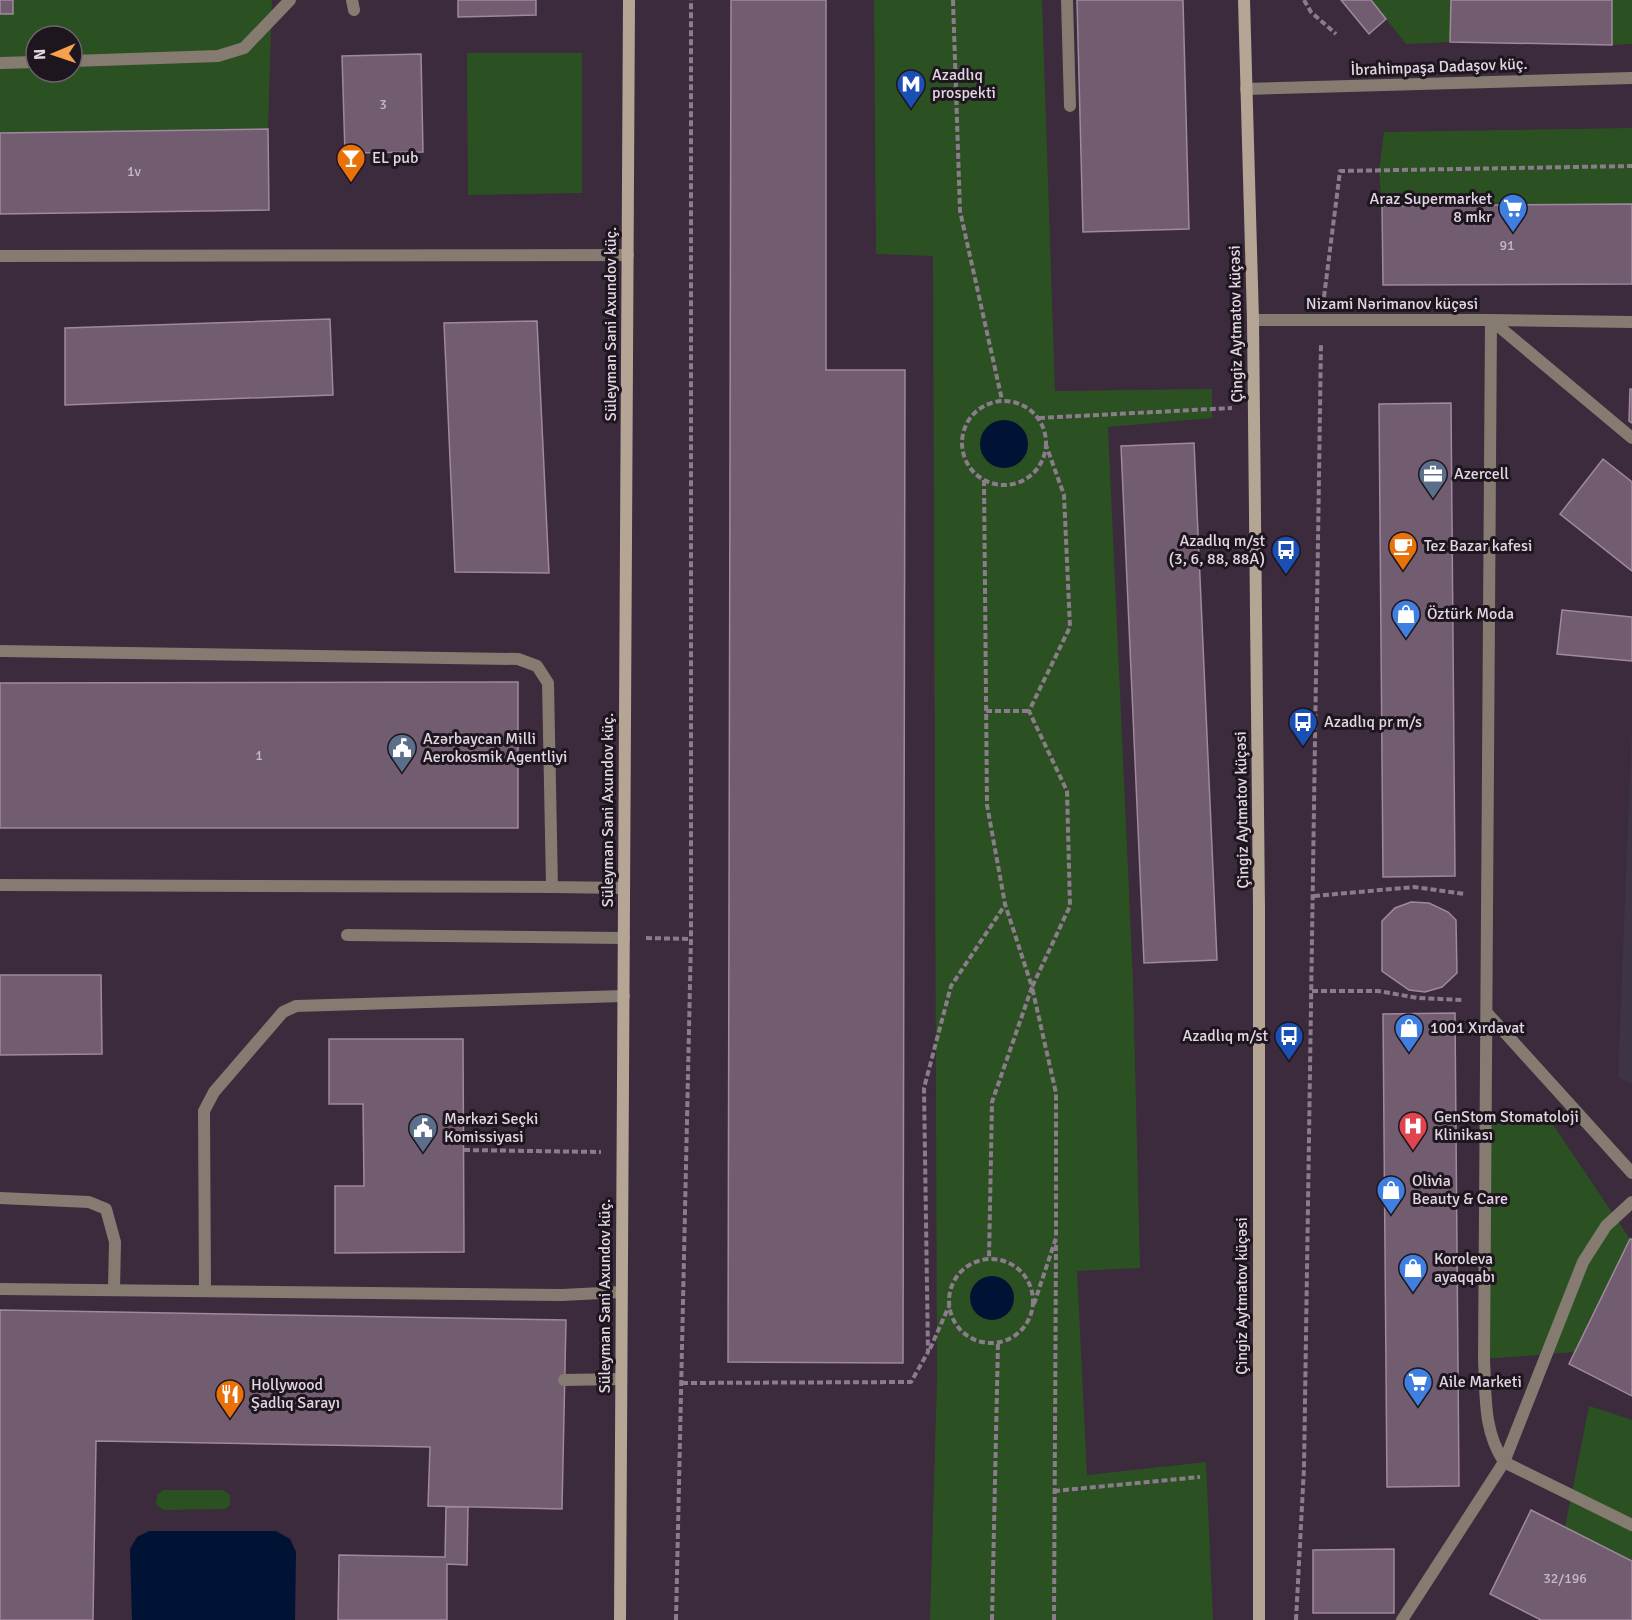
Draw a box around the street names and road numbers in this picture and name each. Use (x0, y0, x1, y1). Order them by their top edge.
street label: İbrahimpaşa Dadaşov küç. (1350, 54, 1528, 80)
street label: Süleyman Sani Axundov küç. (601, 227, 621, 421)
street label: Çingiz Aytmatov küçəsi (1225, 245, 1247, 403)
street label: Nizami Nərimanov küçəsi (1306, 294, 1478, 314)
street label: Süleyman Sani Axundov küç. (598, 713, 618, 907)
street label: Çingiz Aytmatov küçəsi (1231, 731, 1253, 889)
street label: Süleyman Sani Axundov küç. (595, 1199, 615, 1393)
street label: Çingiz Aytmatov küçəsi (1232, 1217, 1252, 1375)

